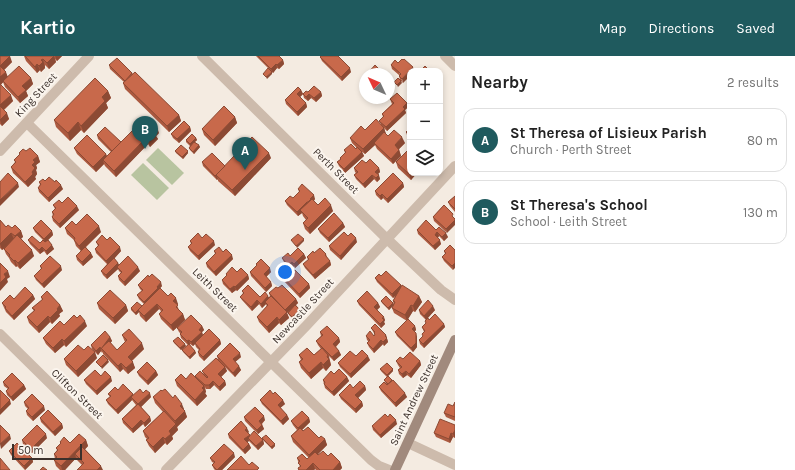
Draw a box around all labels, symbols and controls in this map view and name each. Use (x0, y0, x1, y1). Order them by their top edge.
text: Kartio (20, 17, 75, 39)
text: Map (599, 20, 627, 37)
text: Directions (649, 20, 714, 37)
text: Saved (736, 20, 775, 37)
north arrow (359, 68, 395, 104)
map controls (407, 68, 443, 176)
button: + (407, 68, 443, 104)
street label: King Street (12, 70, 60, 120)
text: Nearby (471, 72, 528, 92)
text: 2 results (727, 75, 779, 90)
button: − (407, 104, 443, 140)
pin: B (132, 116, 158, 149)
text: St Theresa of Lisieux Parish (510, 124, 707, 142)
text: A (481, 133, 489, 148)
text: 80 m (747, 133, 778, 148)
pin: A (232, 137, 258, 170)
button: layers (407, 140, 443, 176)
text: Church · Perth Street (510, 142, 632, 157)
street label: Perth Street (310, 145, 362, 197)
text: St Theresa's School (510, 196, 648, 214)
text: B (481, 205, 489, 220)
text: 130 m (743, 205, 778, 220)
text: School · Leith Street (510, 214, 627, 229)
your location (275, 262, 295, 282)
street label: Leith Street (190, 265, 240, 315)
street label: Newcastle Street (269, 276, 337, 346)
street label: Saint Andrew Street (387, 352, 441, 448)
street label: Clifton Street (49, 366, 105, 422)
scale bar (12, 442, 82, 461)
text: 50 m (18, 444, 44, 457)

